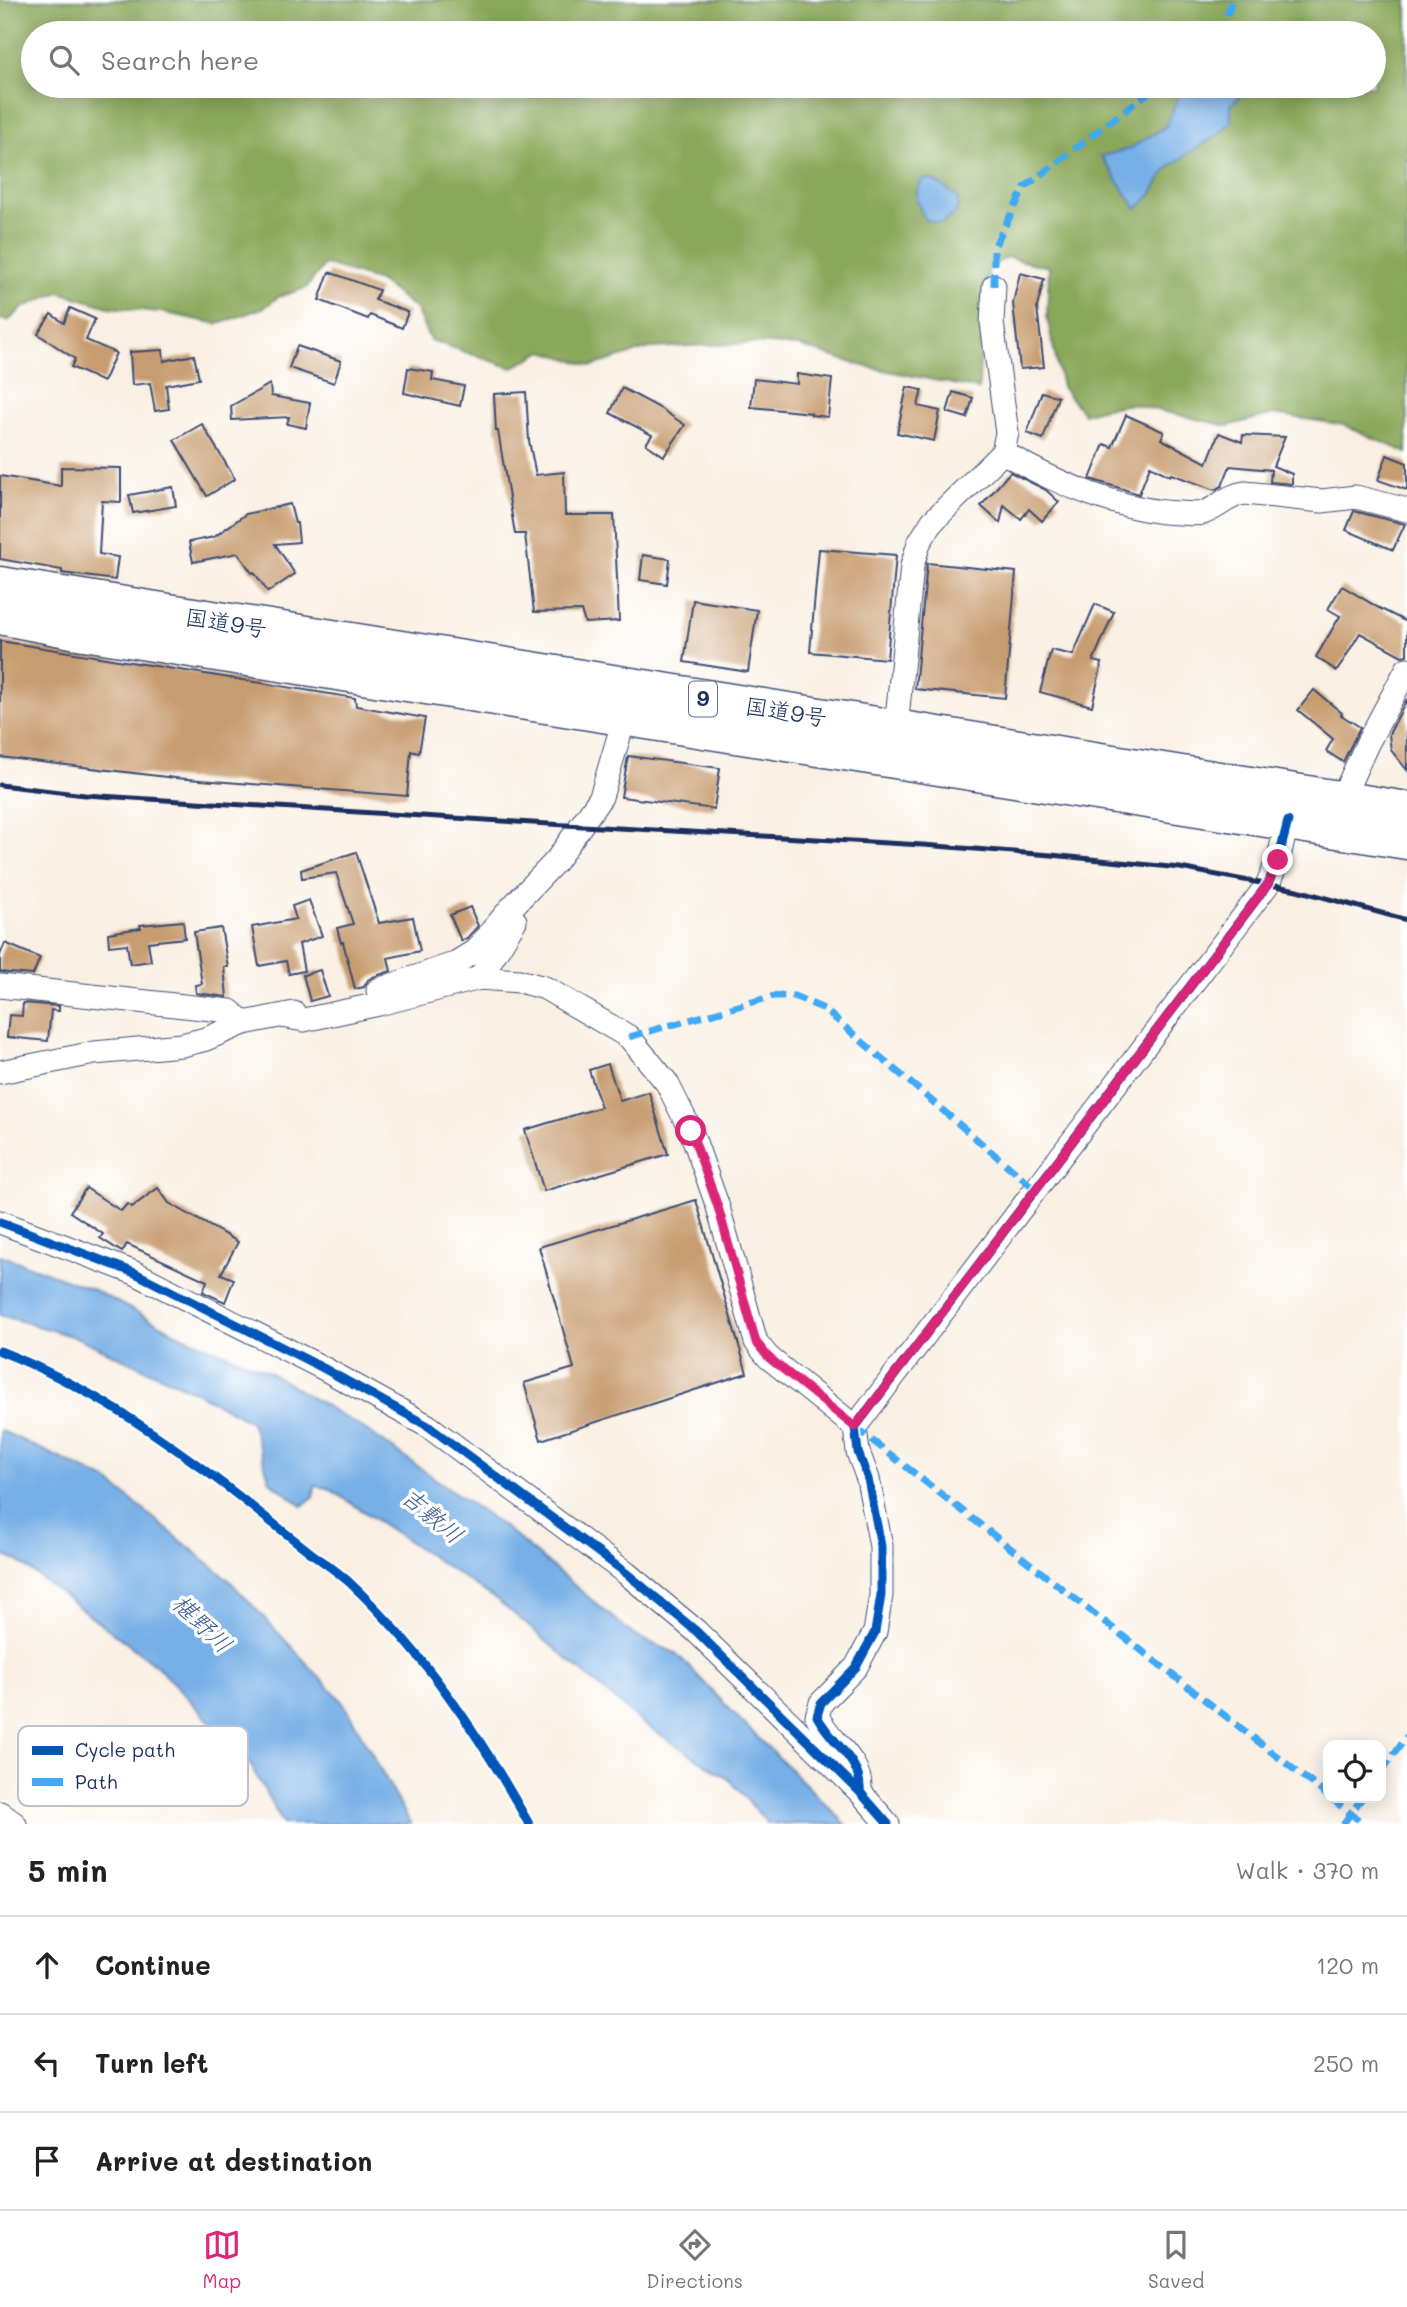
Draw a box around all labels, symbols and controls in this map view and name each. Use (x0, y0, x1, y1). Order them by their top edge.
search box (21, 21, 1386, 98)
icon: search (45, 41, 83, 79)
text: Search here (101, 43, 259, 77)
street label: 国道9号 (183, 601, 269, 643)
road number: 9 (689, 682, 717, 716)
street label: 国道9号 (743, 690, 829, 732)
route end (1262, 844, 1293, 875)
route start (675, 1115, 706, 1146)
water label: 吉敷川 (395, 1480, 471, 1550)
water label: 椹野川 (166, 1587, 240, 1659)
legend (18, 1726, 248, 1806)
text: Cycle path (75, 1737, 175, 1762)
map controls (1323, 1740, 1386, 1803)
button: locate (1323, 1740, 1386, 1803)
text: Path (75, 1769, 118, 1794)
text: 5 min (28, 1850, 108, 1890)
text: Walk · 370 m (1236, 1855, 1379, 1885)
icon: ahead (28, 1946, 66, 1984)
text: Continue (95, 1948, 211, 1982)
text: 120 m (1316, 1950, 1379, 1980)
icon: left (28, 2044, 66, 2082)
text: Turn left (95, 2046, 208, 2080)
text: 250 m (1313, 2048, 1379, 2078)
icon: arrive (28, 2142, 66, 2180)
text: Arrive at destination (95, 2144, 372, 2178)
tab: Map (203, 2226, 241, 2293)
tab: Directions (646, 2226, 743, 2293)
tab: Saved (1148, 2226, 1204, 2293)

